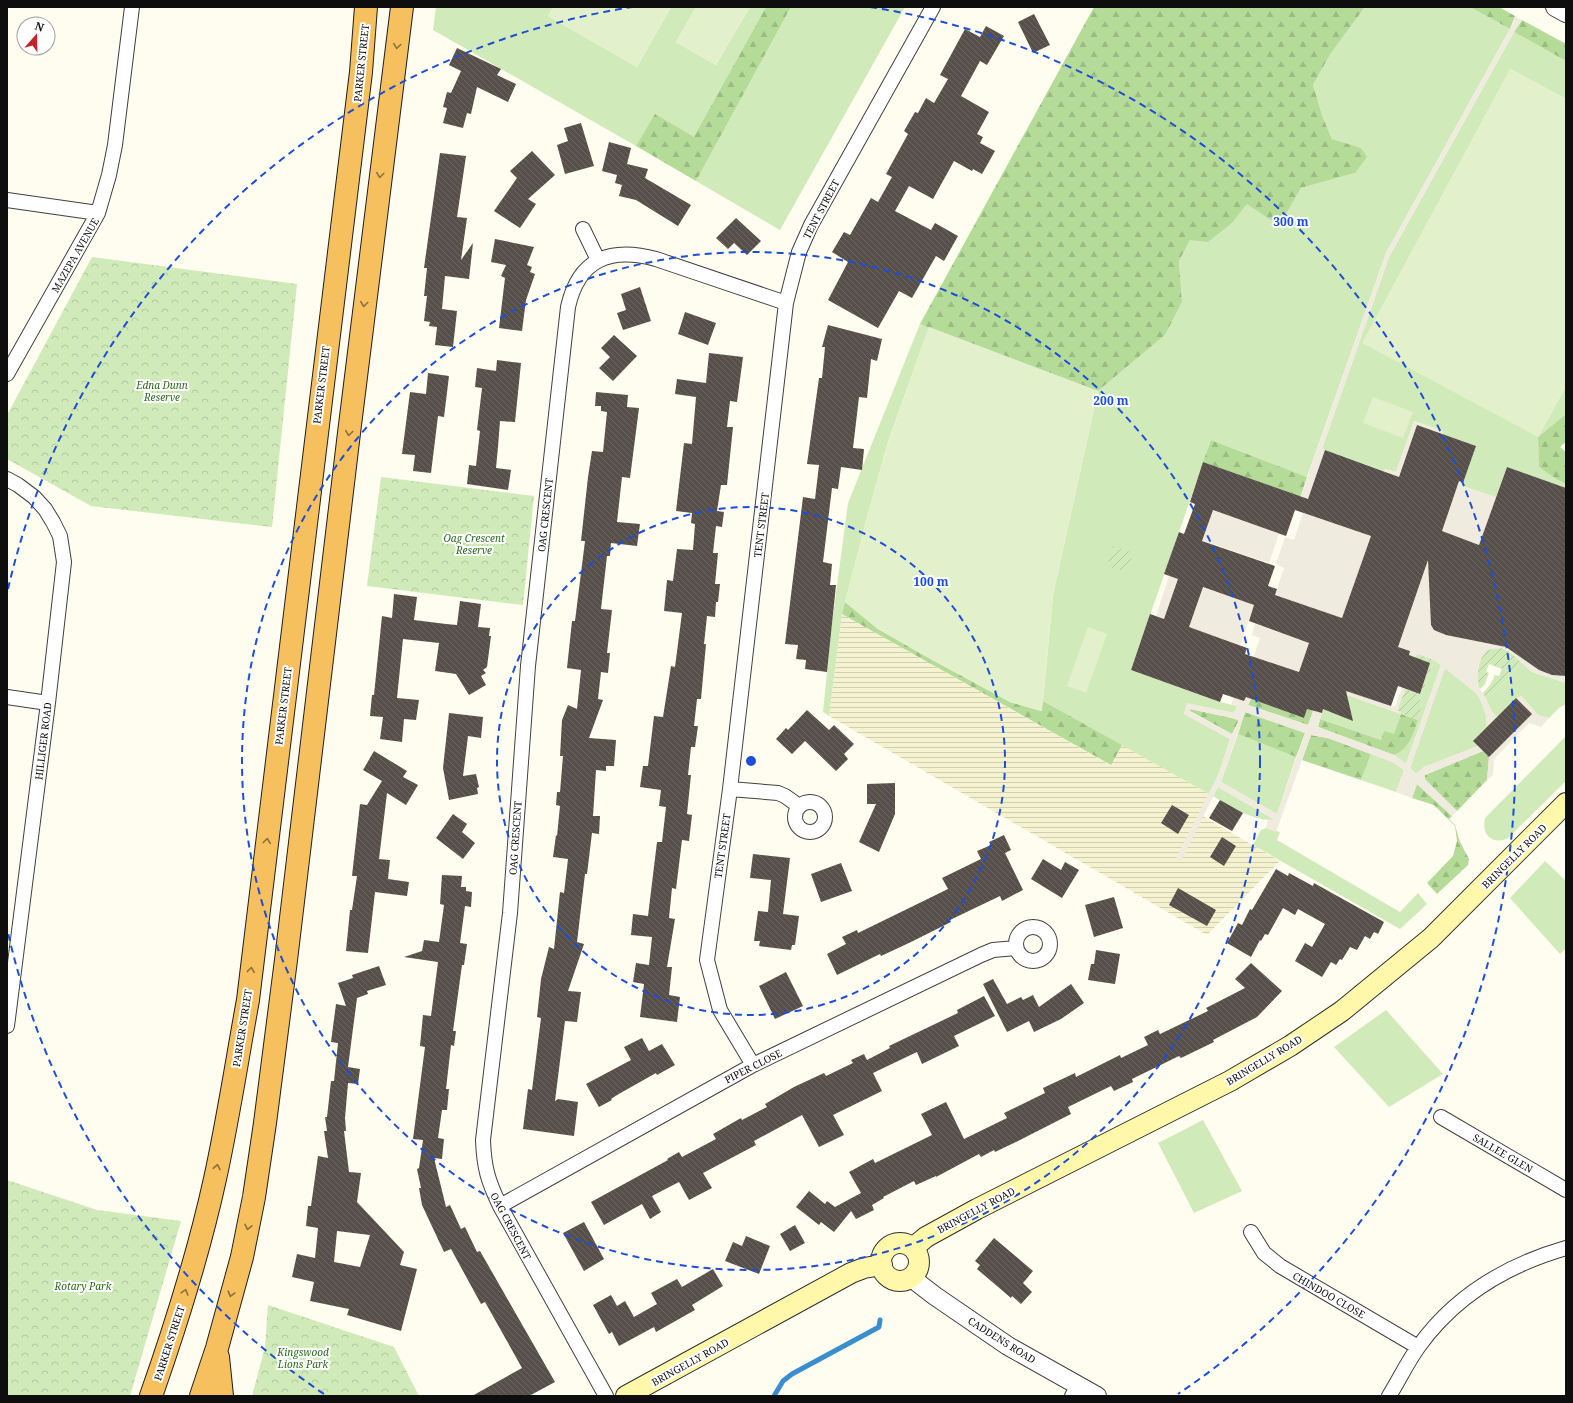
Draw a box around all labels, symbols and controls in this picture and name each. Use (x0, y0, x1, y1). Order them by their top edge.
north arrow (16, 16, 56, 56)
text: N (33, 18, 47, 35)
street label: PARKER STREET (350, 23, 372, 103)
one-way arrow (393, 43, 402, 49)
one-way arrow (376, 172, 385, 178)
street label: TENT STREET (800, 177, 842, 241)
text: 300 m (1273, 213, 1309, 230)
street label: MAZEPA AVENUE (48, 215, 102, 295)
one-way arrow (360, 301, 369, 307)
street label: PARKER STREET (309, 345, 333, 425)
park label: Edna Dunn Reserve (135, 378, 188, 404)
text: 200 m (1093, 392, 1129, 409)
one-way arrow (344, 430, 353, 436)
street label: OAG CRESCENT (534, 477, 556, 553)
street label: TENT STREET (750, 492, 772, 558)
park label: Oag Crescent Reserve (443, 531, 505, 557)
text: 100 m (913, 573, 949, 590)
street label: PARKER STREET (271, 666, 295, 746)
street label: HILLIGER ROAD (31, 701, 55, 781)
centre of rings (744, 754, 758, 768)
street label: OAG CRESCENT (505, 800, 525, 876)
street label: TENT STREET (711, 813, 733, 879)
street label: BRINGELLY ROAD (1479, 821, 1549, 891)
one-way arrow (262, 837, 271, 844)
one-way arrow (246, 967, 255, 973)
street label: PARKER STREET (229, 988, 255, 1068)
street label: BRINGELLY ROAD (1223, 1032, 1305, 1088)
street label: PIPER CLOSE (722, 1046, 784, 1086)
street label: SALLEE GLEN (1470, 1130, 1536, 1176)
one-way arrow (213, 1163, 221, 1170)
street label: BRINGELLY ROAD (935, 1184, 1017, 1236)
street label: OAG CRESCENT (487, 1190, 535, 1262)
one-way arrow (244, 1224, 252, 1230)
street label: CHINDOO CLOSE (1290, 1269, 1368, 1321)
park label: Rotary Park (54, 1279, 112, 1293)
one-way arrow (180, 1289, 189, 1296)
one-way arrow (227, 1291, 236, 1298)
street label: PARKER STREET (150, 1304, 188, 1382)
street label: CADDENS ROAD (965, 1314, 1039, 1366)
street label: BRINGELLY ROAD (649, 1335, 731, 1389)
park label: Kingswood Lions Park (276, 1345, 329, 1371)

